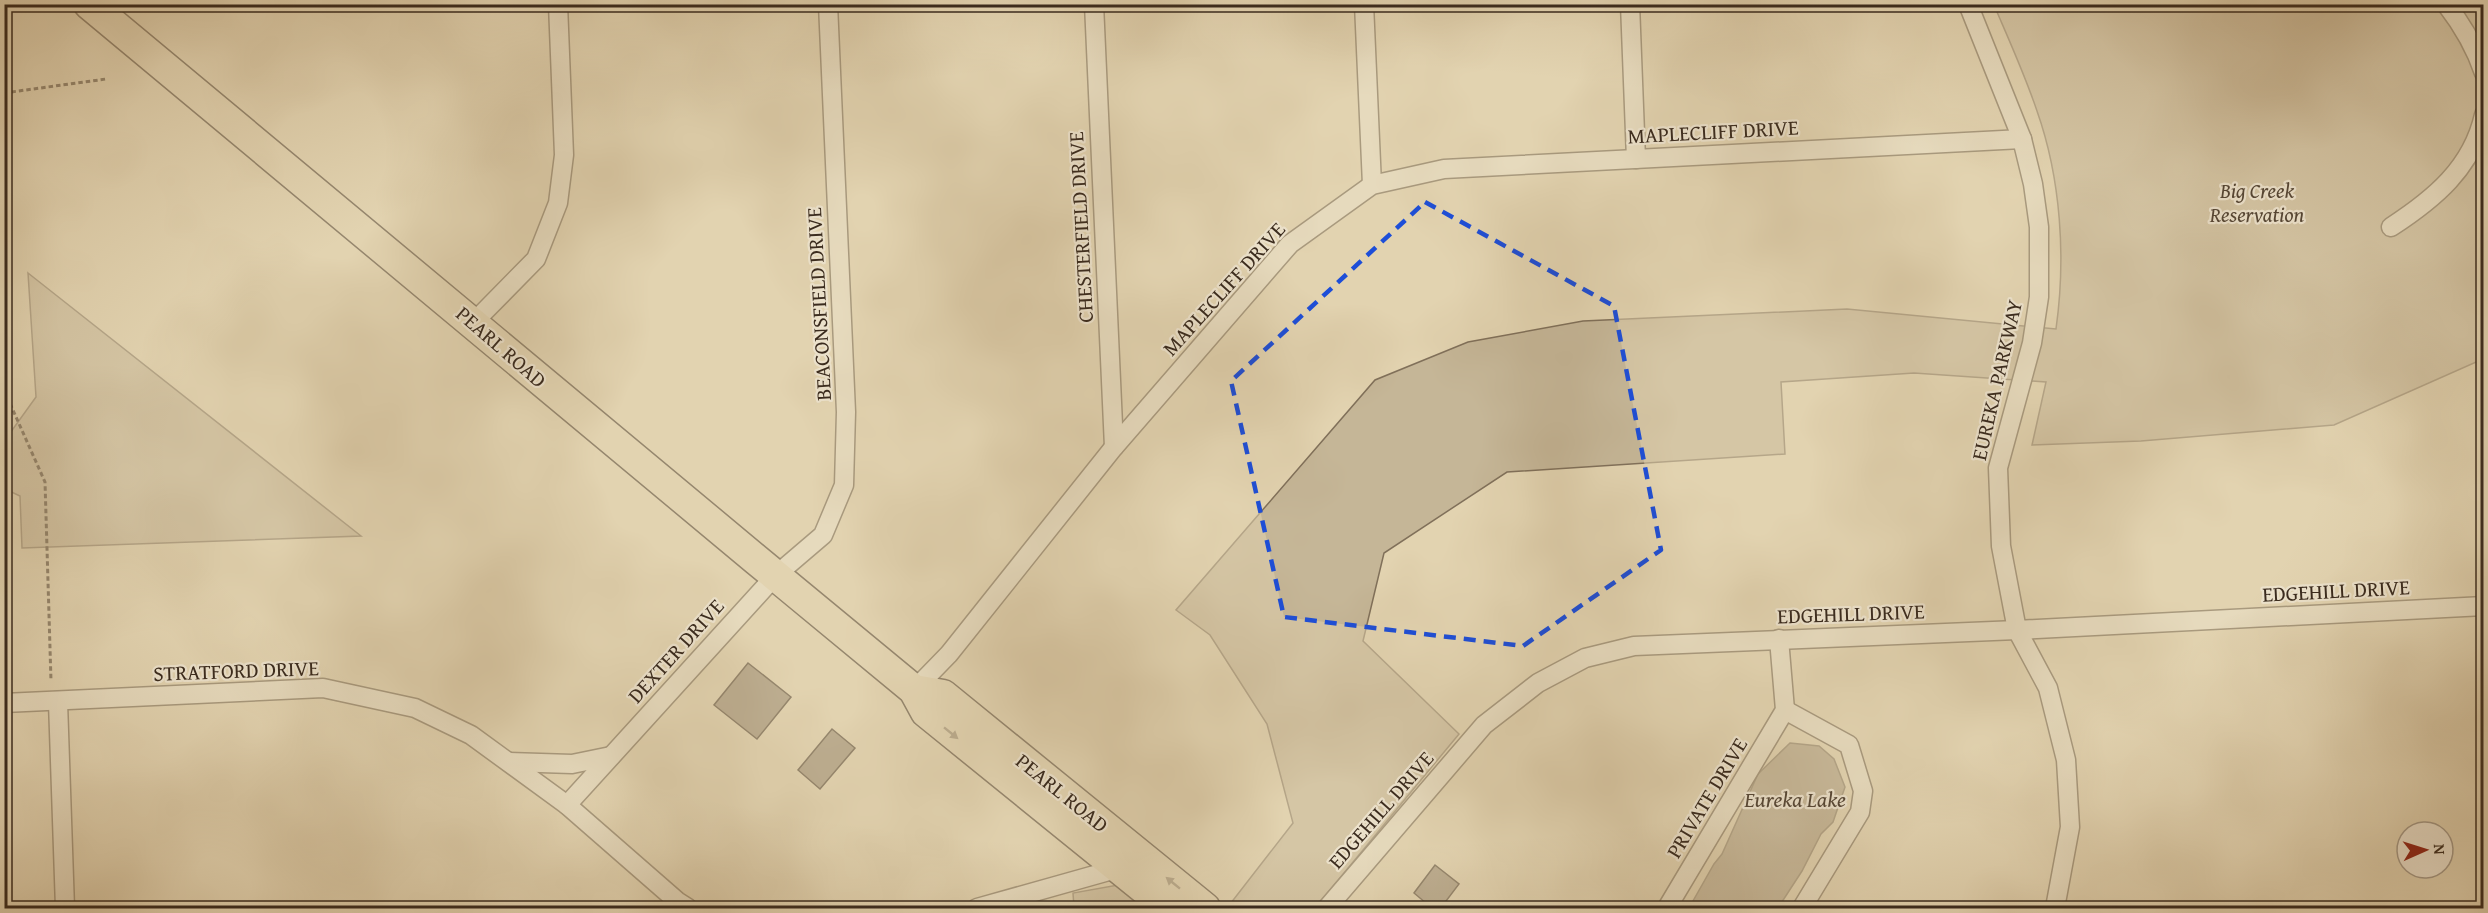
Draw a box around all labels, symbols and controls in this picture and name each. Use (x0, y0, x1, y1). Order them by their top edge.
street label: MAPLECLIFF DRIVE (1627, 112, 1800, 151)
street label: CHESTERFIELD DRIVE (1060, 130, 1101, 323)
park label: Big Creek Reservation (2209, 175, 2305, 230)
street label: BEACONSFIELD DRIVE (798, 206, 839, 402)
street label: MAPLECLIFF DRIVE (1155, 214, 1293, 363)
street label: EUREKA PARKWAY (1963, 296, 2030, 463)
street label: PEARL ROAD (449, 298, 554, 395)
street label: EDGEHILL DRIVE (2261, 571, 2411, 610)
street label: DEXTER DRIVE (620, 591, 731, 710)
street label: EDGEHILL DRIVE (1777, 595, 1926, 632)
street label: STRATFORD DRIVE (153, 652, 320, 689)
one-way arrow (944, 726, 959, 739)
street label: PRIVATE DRIVE (1658, 731, 1755, 864)
street label: EDGEHILL DRIVE (1321, 744, 1441, 876)
street label: PEARL ROAD (1009, 746, 1115, 840)
water label: Eureka Lake (1743, 783, 1846, 815)
north arrow (2395, 820, 2455, 880)
text: N (2428, 843, 2452, 855)
one-way arrow (1166, 878, 1181, 890)

